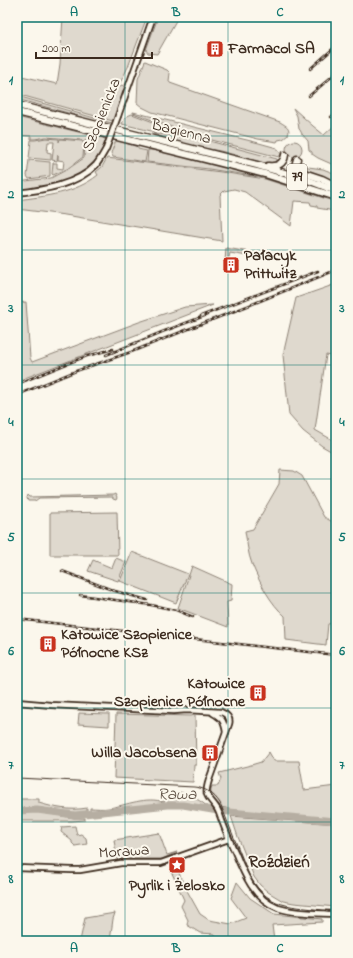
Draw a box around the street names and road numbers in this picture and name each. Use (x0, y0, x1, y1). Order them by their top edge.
street label: Szopienicka (76, 75, 128, 155)
street label: Bagienna (147, 113, 214, 151)
road number: 79 (287, 164, 307, 190)
street label: Morawa (98, 838, 150, 866)

